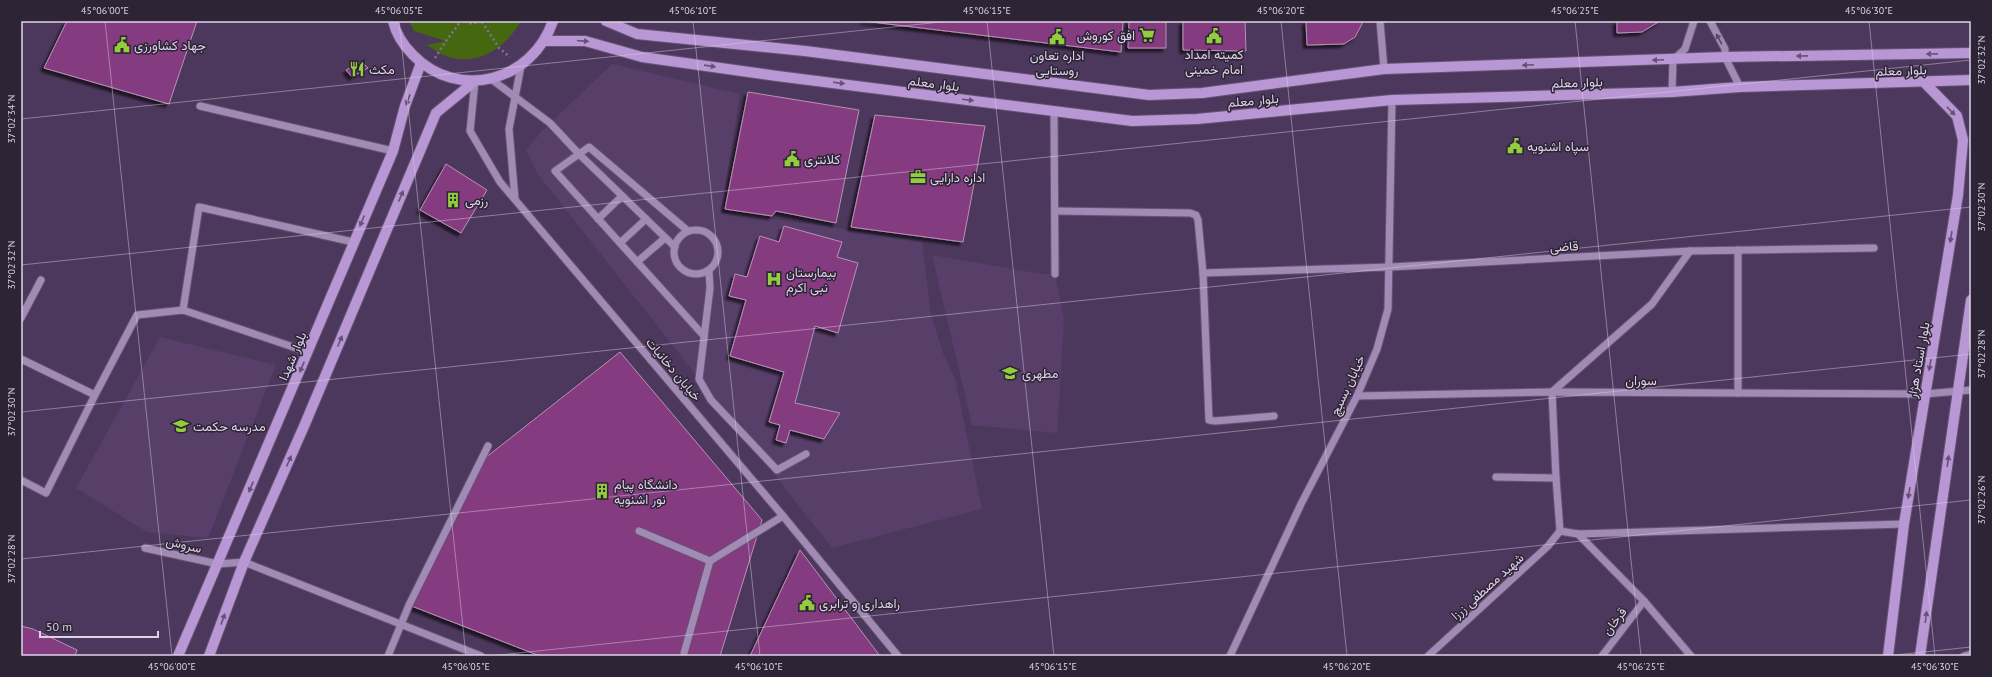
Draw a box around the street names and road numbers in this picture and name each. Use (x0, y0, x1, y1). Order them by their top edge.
street label: بلوار معلم (1875, 61, 1927, 80)
street label: بلوار معلم (907, 72, 961, 95)
street label: بلوار معلم (1551, 73, 1603, 92)
street label: بلوار معلم (1227, 90, 1280, 111)
street label: قاضی (1549, 237, 1579, 256)
street label: بلوار استاد هژار (1903, 321, 1934, 400)
street label: بلوار شهدا (275, 329, 310, 383)
street label: خیابان دخانیات (642, 334, 705, 405)
street label: خیابان بسبچ (1326, 352, 1370, 418)
street label: سوران (1625, 372, 1657, 389)
street label: سروش (164, 532, 203, 557)
street label: شهید مصطفی زرزا (1447, 549, 1527, 624)
street label: قرخان (1598, 604, 1631, 639)

